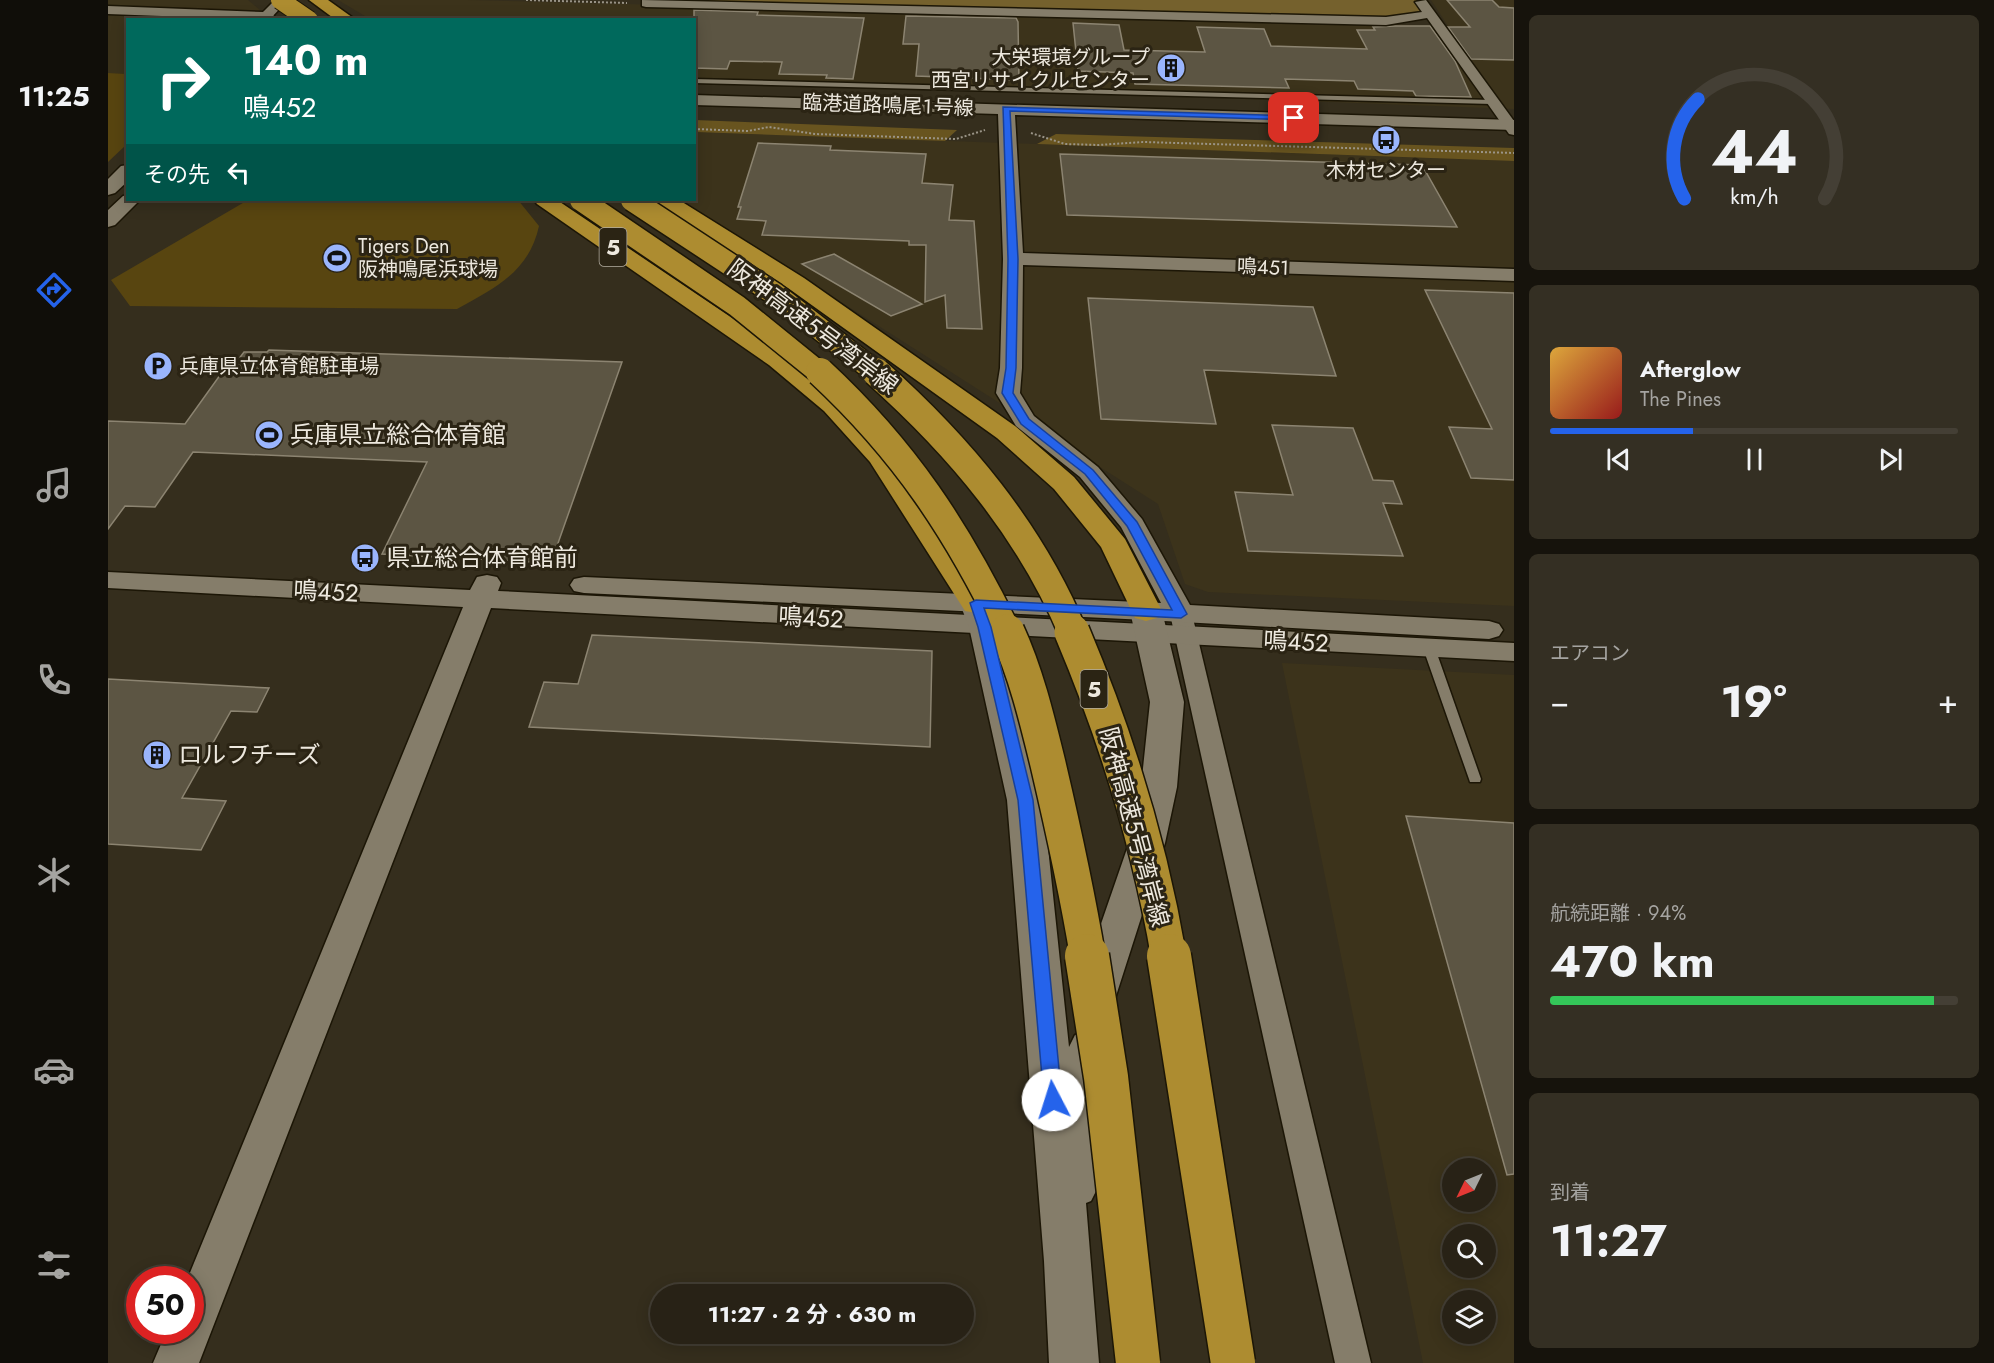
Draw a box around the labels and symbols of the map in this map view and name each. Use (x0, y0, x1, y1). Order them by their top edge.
place label: 大栄環境グループ 西宮リサイクルセンター (931, 43, 1150, 95)
building icon: 大栄環境グループ 西宮リサイクルセンター (1155, 52, 1187, 84)
street label: 臨港道路鳴尾１号線 (802, 88, 974, 123)
pin (1268, 92, 1319, 143)
bus stop icon: 木材センター (1370, 124, 1402, 156)
place label: 木材センター (1326, 156, 1446, 185)
road number: 5 (600, 228, 626, 266)
place label: Tigers Den 阪神鳴尾浜球場 (358, 232, 498, 284)
sports icon: Tigers Den 阪神鳴尾浜球場 (321, 242, 353, 274)
street label: 阪神高速5号湾岸線 (721, 251, 906, 402)
street label: 鳴451 (1237, 252, 1289, 283)
parking icon: 兵庫県立体育館駐車場 (142, 350, 174, 382)
place label: 兵庫県立体育館駐車場 (179, 352, 379, 381)
place label: 兵庫県立総合体育館 (290, 417, 506, 452)
sports icon: 兵庫県立総合体育館 (253, 419, 285, 451)
place label: 県立総合体育館前 (386, 540, 578, 575)
bus stop icon: 県立総合体育館前 (349, 542, 381, 574)
street label: 鳴452 (293, 572, 359, 611)
street label: 鳴452 (778, 598, 844, 637)
street label: 鳴452 (1263, 622, 1329, 661)
road number: 5 (1080, 670, 1108, 708)
street label: 阪神高速5号湾岸線 (1091, 723, 1178, 931)
place label: ロルフチーズ (178, 737, 321, 772)
building icon: ロルフチーズ (141, 739, 173, 771)
position arrow (1021, 1068, 1085, 1132)
north arrow (1442, 1158, 1496, 1212)
speed limit sign: 50 (126, 1266, 204, 1344)

